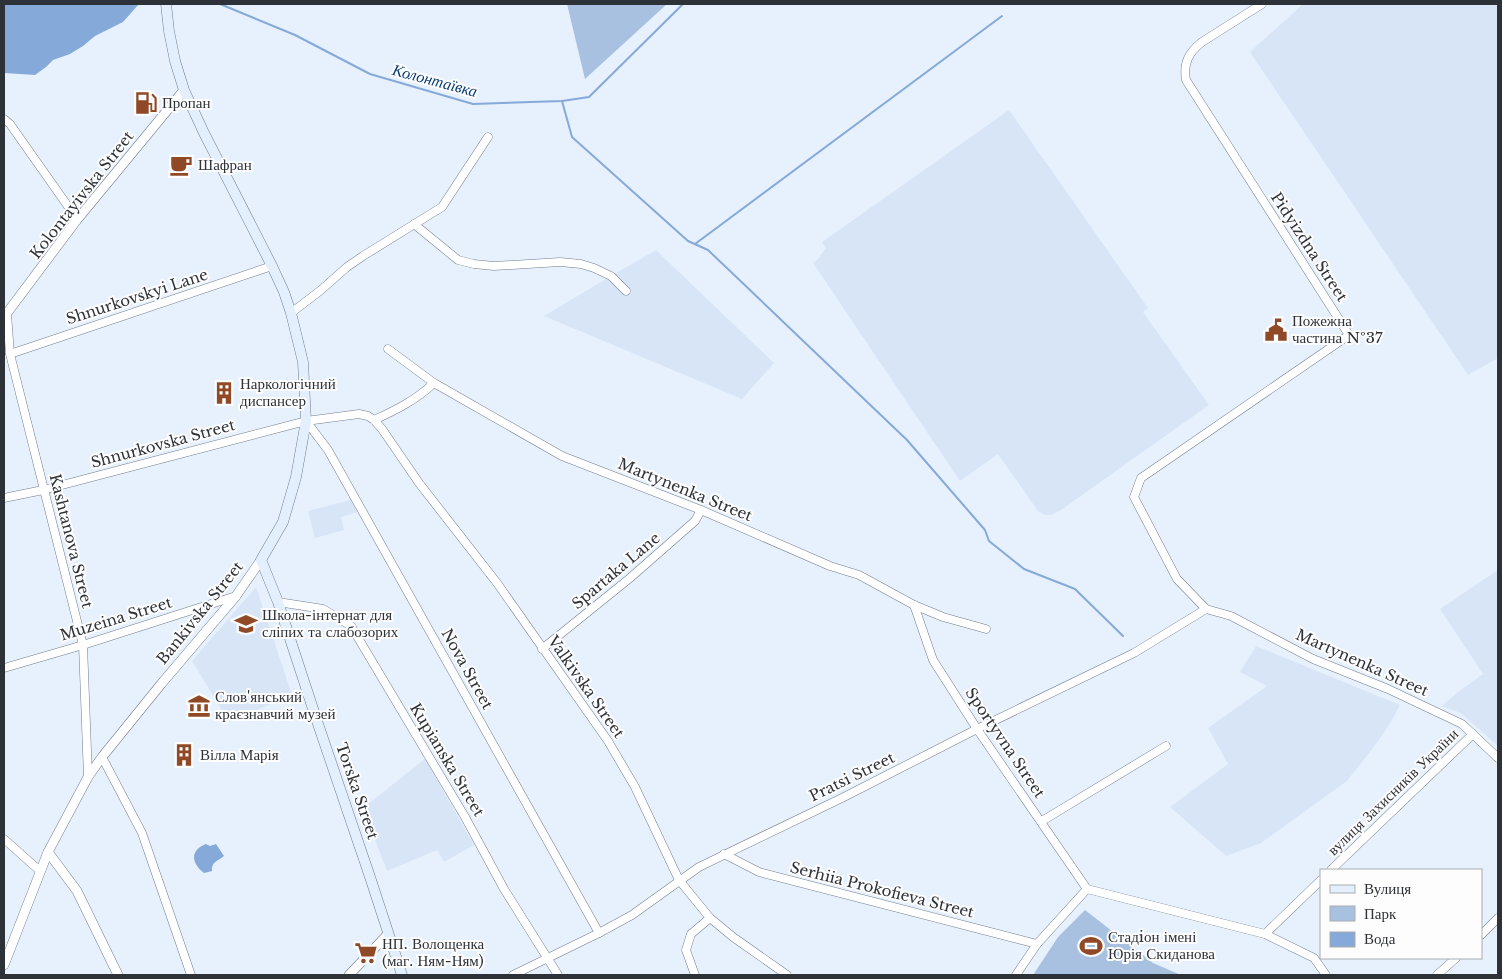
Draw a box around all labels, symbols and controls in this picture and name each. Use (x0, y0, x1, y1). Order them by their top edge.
water label: Колонтаївка (389, 59, 480, 101)
fuel station icon: Пропан (133, 90, 159, 116)
place label: Пропан (162, 93, 211, 112)
street label: Kolontayivska Street (26, 127, 138, 262)
cafe icon: Шафран (168, 152, 194, 178)
place label: Шафран (198, 155, 252, 174)
street label: Pidyizdna Street (1267, 188, 1352, 305)
street label: Shnurkovskyi Lane (64, 265, 210, 328)
place label: Пожежна частина №37 (1292, 311, 1383, 347)
public building icon: Пожежна частина №37 (1263, 317, 1289, 343)
place label: Наркологічний диспансер (240, 374, 336, 410)
building icon: Наркологічний диспансер (211, 380, 237, 406)
street label: Shnurkovska Street (89, 415, 237, 472)
street label: Martynenka Street (615, 454, 755, 525)
street label: Kashtanova Street (46, 472, 97, 610)
street label: Spartaka Lane (568, 528, 664, 613)
street label: Bankivska Street (152, 557, 247, 668)
street label: Muzeina Street (58, 592, 174, 645)
place label: Школа-інтернат для сліпих та слабозорих (262, 605, 399, 641)
school or university icon: Школа-інтернат для сліпих та слабозорих (233, 611, 259, 637)
street label: Nova Street (438, 625, 498, 713)
street label: Martynenka Street (1293, 625, 1432, 700)
street label: Valkivska Street (544, 631, 629, 742)
street label: Sportyvna Street (961, 684, 1050, 802)
place label: Слов'янський краєзнавчий музей (215, 687, 336, 723)
museum icon: Слов'янський краєзнавчий музей (186, 693, 212, 719)
street label: Kupianska Street (406, 700, 489, 820)
street label: вулиця Захисників України (1323, 724, 1462, 859)
street label: Torska Street (332, 740, 383, 842)
building icon: Вілла Марія (171, 742, 197, 768)
place label: Вілла Марія (200, 745, 279, 764)
street label: Pratsi Street (806, 748, 898, 805)
street label: Serhiia Prokofieva Street (788, 857, 976, 922)
legend (1320, 869, 1482, 959)
text: Вулиця (1364, 879, 1411, 898)
text: Парк (1364, 904, 1397, 923)
place label: Стадiон імені Юрія Скиданова (1108, 927, 1215, 963)
text: Вода (1364, 929, 1396, 948)
sports icon: Стадiон імені Юрія Скиданова (1078, 933, 1104, 959)
place label: НП. Волощенка (маг. Ням-Ням) (382, 934, 485, 970)
supermarket icon: НП. Волощенка (маг. Ням-Ням) (353, 940, 379, 966)

